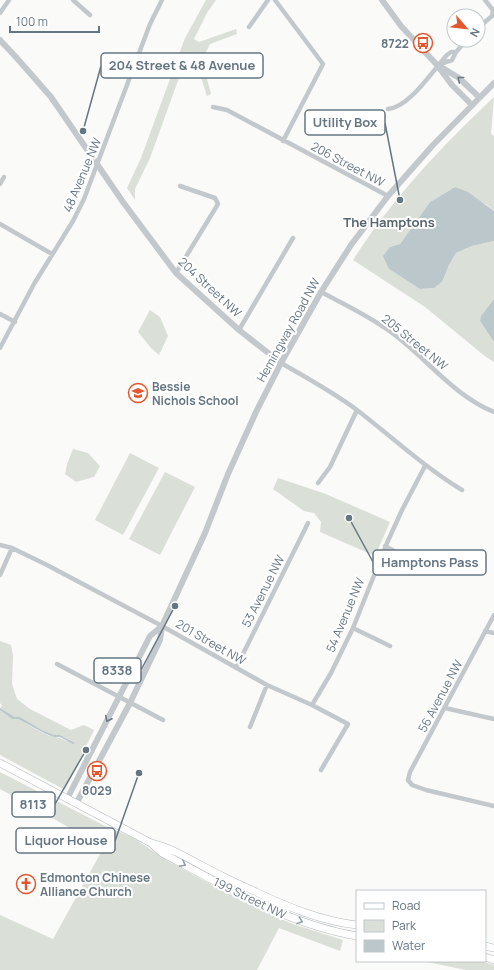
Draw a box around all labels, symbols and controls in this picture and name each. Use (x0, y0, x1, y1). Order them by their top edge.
scale bar (10, 8, 99, 34)
north arrow (446, 8, 486, 48)
text: 100 m (16, 13, 48, 30)
text: N (467, 26, 484, 40)
bus stop icon: 8722 (412, 32, 434, 54)
place label: 8722 (381, 35, 409, 52)
callout: 204 Street & 48 Avenue (101, 53, 263, 78)
text: 204 Street & 48 Avenue (109, 56, 255, 74)
one-way arrow (457, 77, 464, 84)
callout: Utility Box (305, 110, 385, 135)
text: Utility Box (313, 113, 378, 131)
street label: 48 Avenue NW (59, 134, 106, 215)
street label: 206 Street NW (308, 137, 388, 191)
district label: The Hamptons (343, 213, 435, 231)
street label: 204 Street NW (175, 253, 246, 321)
street label: Hemingway Road NW (252, 274, 324, 385)
street label: 205 Street NW (378, 310, 452, 374)
place label: Bessie Nichols School (152, 378, 239, 409)
school or university icon: Bessie Nichols School (127, 382, 149, 404)
callout: Hamptons Pass (373, 550, 486, 575)
street label: 53 Avenue NW (238, 551, 289, 630)
text: Hamptons Pass (381, 553, 479, 571)
street label: 54 Avenue NW (322, 574, 369, 655)
street label: 201 Street NW (173, 615, 250, 669)
street label: 56 Avenue NW (414, 656, 467, 735)
callout: 8338 (94, 658, 141, 683)
text: 8338 (101, 661, 133, 679)
one-way arrow (105, 715, 113, 722)
bus stop icon: 8029 (86, 760, 108, 782)
place label: 8029 (82, 782, 112, 799)
callout: 8113 (12, 792, 55, 817)
text: 8113 (20, 795, 46, 813)
callout: Liquor House (16, 828, 115, 853)
text: Liquor House (25, 831, 108, 849)
one-way arrow (179, 860, 186, 867)
place label: Edmonton Chinese Alliance Church (40, 869, 150, 900)
church icon: Edmonton Chinese Alliance Church (15, 873, 37, 895)
street label: 199 Street NW (211, 873, 290, 923)
legend (356, 890, 486, 962)
text: Road (392, 897, 420, 914)
one-way arrow (296, 917, 303, 925)
text: Park (392, 917, 417, 934)
text: Water (392, 937, 426, 954)

